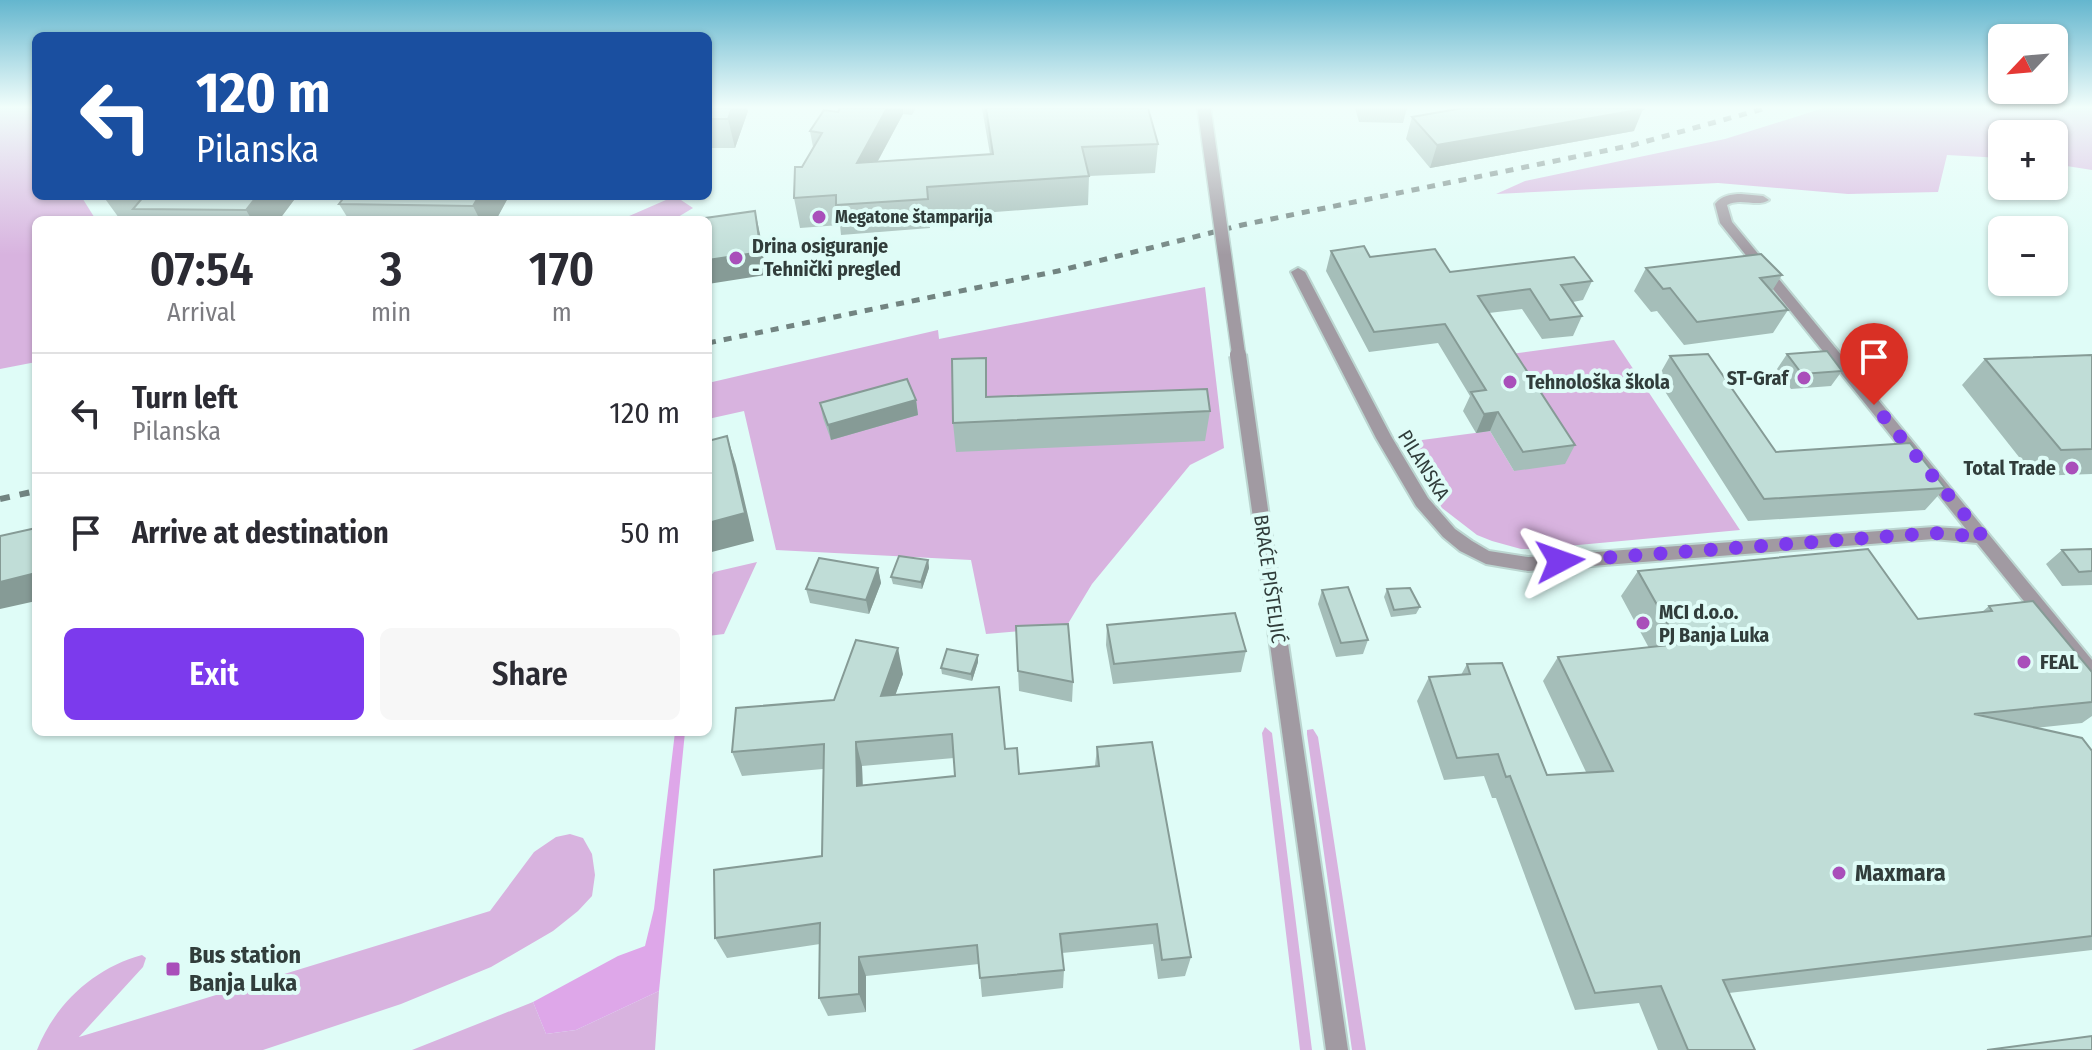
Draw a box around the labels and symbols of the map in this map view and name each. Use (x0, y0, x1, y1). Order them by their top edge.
north arrow (1988, 24, 2068, 104)
place label: Megatone štamparija (835, 206, 993, 228)
marker: Megatone štamparija (810, 208, 828, 226)
place label: Drina osiguranje - Tehnički pregled (752, 234, 901, 281)
marker: Drina osiguranje - Tehnički pregled (727, 249, 745, 267)
pin (1840, 323, 1908, 405)
place label: ST-Graf (1727, 366, 1789, 390)
marker: ST-Graf (1795, 369, 1813, 387)
place label: Tehnološka škola (1526, 370, 1670, 394)
marker: Tehnološka škola (1501, 373, 1519, 391)
street label: PILANSKA (1393, 425, 1455, 505)
place label: Total Trade (1964, 456, 2056, 480)
marker: Total Trade (2063, 459, 2081, 477)
street label: BRAĆE PIŠTELJIĆ (1249, 513, 1291, 645)
position arrow (1518, 519, 1602, 603)
place label: MCI d.o.o. PJ Banja Luka (1659, 600, 1769, 647)
marker: MCI d.o.o. PJ Banja Luka (1634, 614, 1652, 632)
place label: FEAL (2040, 650, 2079, 674)
marker: FEAL (2015, 653, 2033, 671)
place label: Maxmara (1855, 859, 1946, 887)
marker: Maxmara (1830, 864, 1848, 882)
place label: Bus station Banja Luka (189, 941, 301, 997)
marker: Bus station Banja Luka (164, 960, 182, 978)

